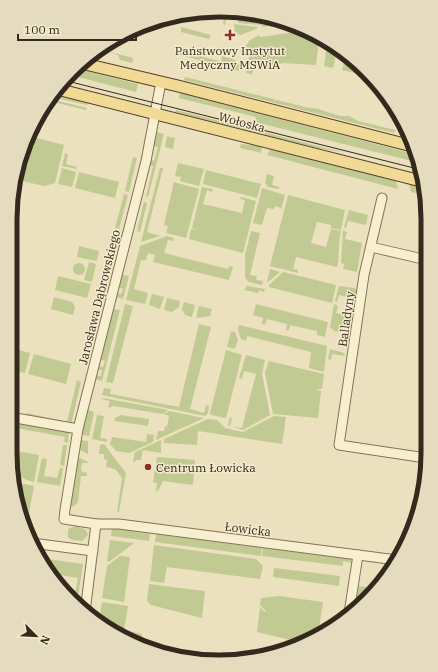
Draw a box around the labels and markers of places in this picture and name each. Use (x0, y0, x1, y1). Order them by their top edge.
marker: Państwowy Instytut Medyczny MSWiA (224, 29, 236, 41)
place label: Państwowy Instytut Medyczny MSWiA (175, 43, 285, 72)
place label: Centrum Łowicka (156, 460, 256, 475)
marker: Centrum Łowicka (143, 462, 153, 472)

